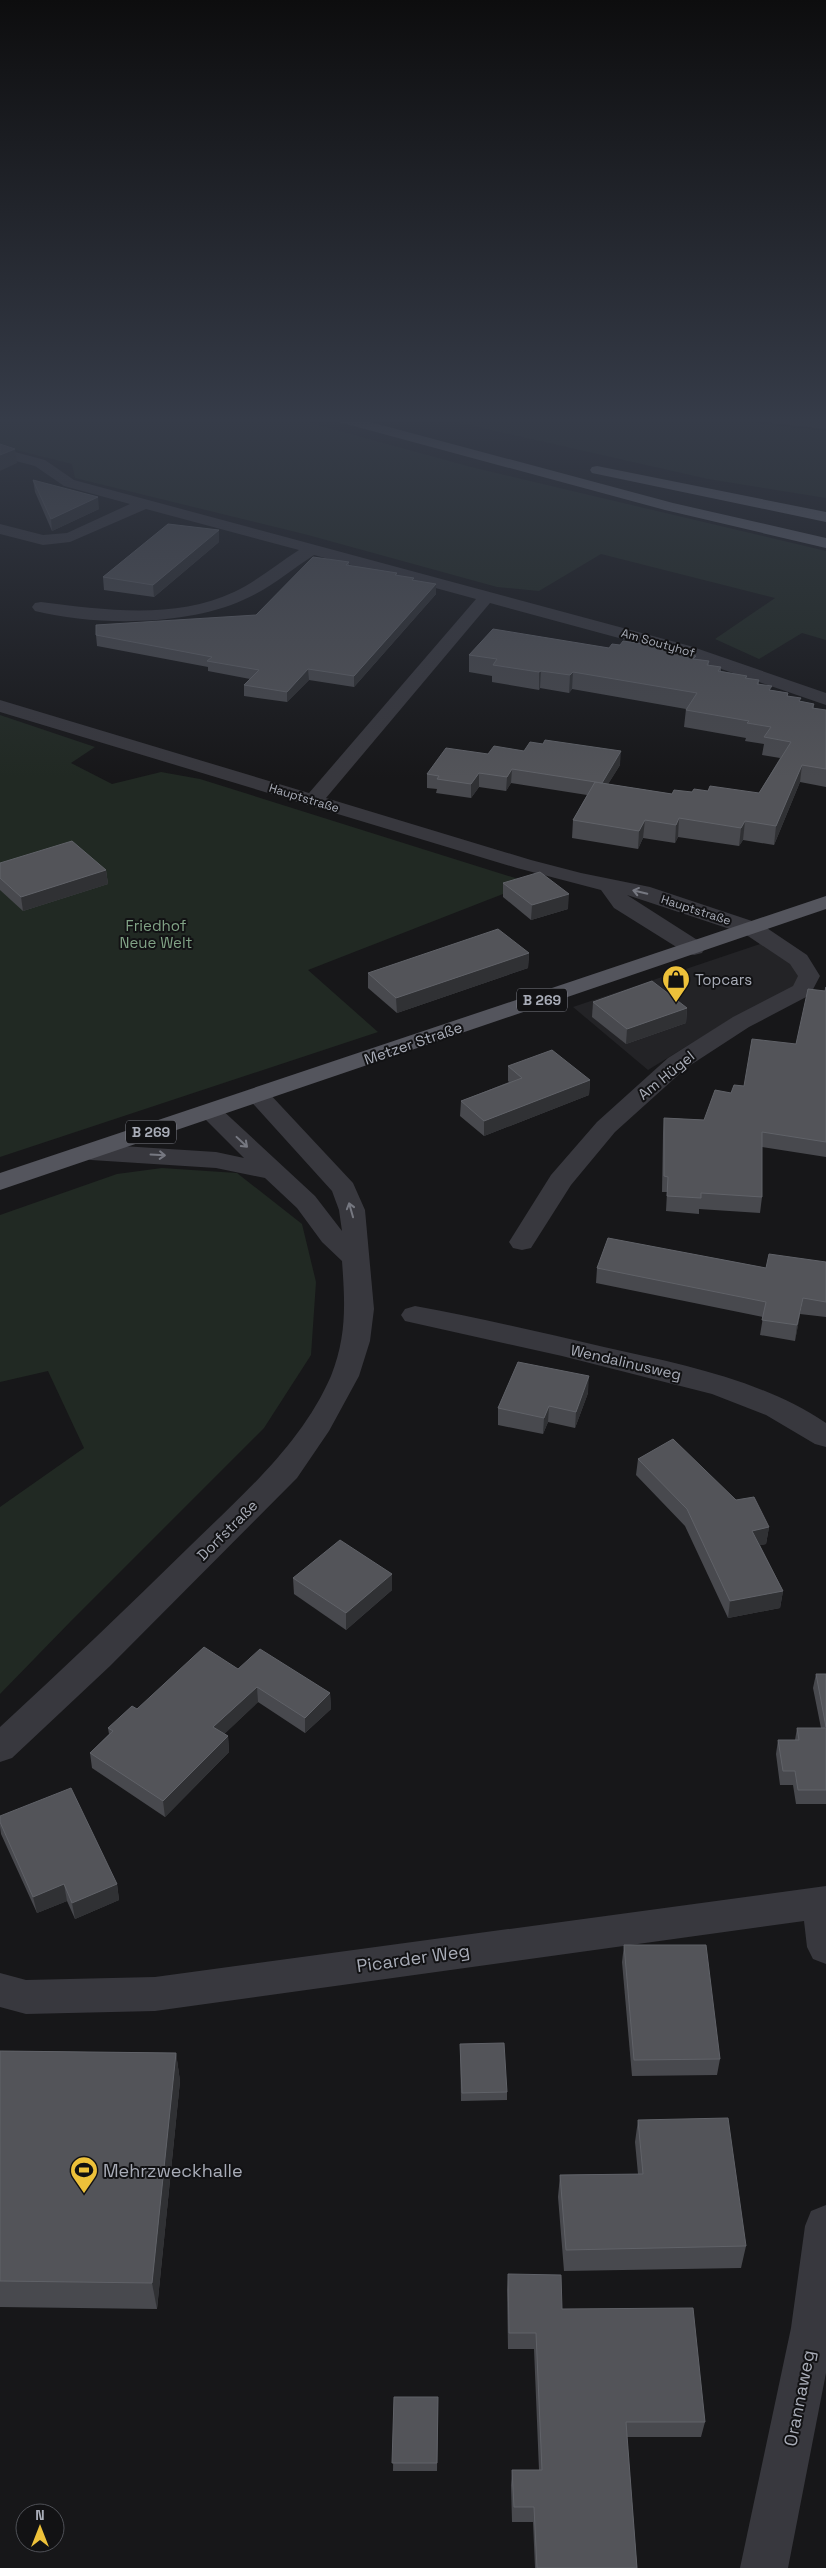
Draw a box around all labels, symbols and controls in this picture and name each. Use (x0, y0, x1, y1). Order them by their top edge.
street label: Am Soutyhof (619, 625, 697, 661)
street label: Hauptstraße (267, 780, 341, 816)
one-way arrow (633, 887, 649, 896)
street label: Hauptstraße (659, 891, 733, 929)
park label: Friedhof Neue Welt (119, 916, 193, 952)
shop icon: Topcars (661, 964, 691, 1003)
place label: Topcars (695, 970, 752, 989)
road number: B 269 (517, 988, 567, 1012)
street label: Metzer Straße (361, 1017, 465, 1069)
street label: Am Hügel (634, 1046, 698, 1104)
road number: B 269 (126, 1120, 176, 1144)
one-way arrow (236, 1136, 249, 1148)
one-way arrow (149, 1151, 165, 1160)
one-way arrow (345, 1202, 355, 1218)
street label: Wendalinusweg (569, 1340, 683, 1384)
street label: Dorfstraße (193, 1496, 261, 1564)
street label: Picarder Weg (355, 1939, 471, 1977)
sports icon: Mehrzweckhalle (69, 2155, 99, 2194)
place label: Mehrzweckhalle (103, 2159, 243, 2182)
street label: Orannaweg (778, 2348, 820, 2448)
north arrow (15, 2503, 65, 2553)
text: N (35, 2506, 45, 2524)

